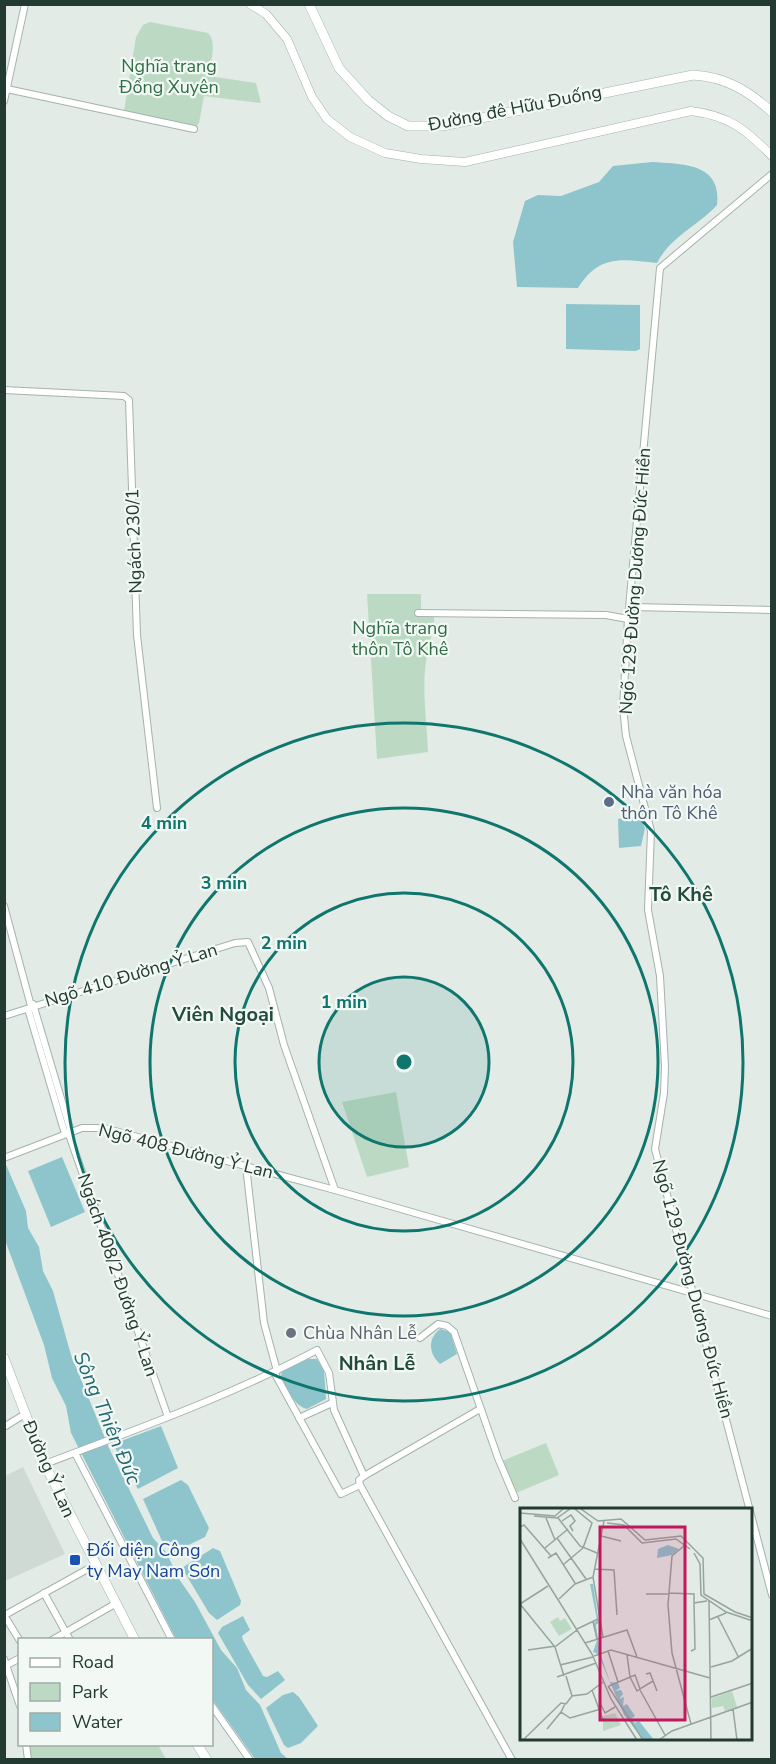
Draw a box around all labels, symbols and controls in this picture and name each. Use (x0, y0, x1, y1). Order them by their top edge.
park label: Nghĩa trang Đổng Xuyên (118, 54, 219, 99)
street label: Đường đê Hữu Đuống (425, 79, 604, 137)
street label: Ngõ 129 Đường Dương Đức Hiền (614, 447, 656, 715)
street label: Ngách 230/1 (120, 488, 148, 594)
park label: Nghĩa trang thôn Tô Khê (352, 616, 448, 661)
place label: Nhà văn hóa thôn Tô Khê (621, 780, 722, 825)
marker: Nhà văn hóa thôn Tô Khê (602, 795, 616, 809)
text: 4 min (141, 811, 187, 835)
text: 3 min (201, 871, 247, 895)
district label: Tô Khê (649, 881, 713, 908)
text: 2 min (261, 931, 307, 955)
street label: Ngõ 410 Đường Ỷ Lan (42, 937, 220, 1013)
text: 1 min (321, 990, 367, 1014)
district label: Viên Ngoại (171, 1001, 274, 1028)
centre of rings (394, 1052, 414, 1072)
street label: Ngõ 408 Đường Ỷ Lan (96, 1118, 276, 1184)
street label: Ngõ 129 Đường Dương Đức Hiền (647, 1157, 739, 1421)
street label: Ngách 408/2 Đường Ỷ Lan (72, 1170, 164, 1380)
place label: Chùa Nhân Lễ (303, 1321, 417, 1345)
marker: Chùa Nhân Lễ (284, 1326, 298, 1340)
water label: Sông Thiên Đức (67, 1347, 147, 1489)
district label: Nhân Lễ (339, 1350, 415, 1377)
street label: Đường Ỷ Lan (17, 1416, 81, 1521)
inset map (520, 1508, 752, 1740)
place label: Đối diện Công ty May Nam Sơn (86, 1538, 220, 1583)
marker: Đối diện Công ty May Nam Sơn (68, 1553, 82, 1567)
legend (18, 1638, 213, 1746)
text: Road (72, 1650, 114, 1674)
text: Park (72, 1680, 109, 1704)
text: Water (72, 1710, 123, 1734)

